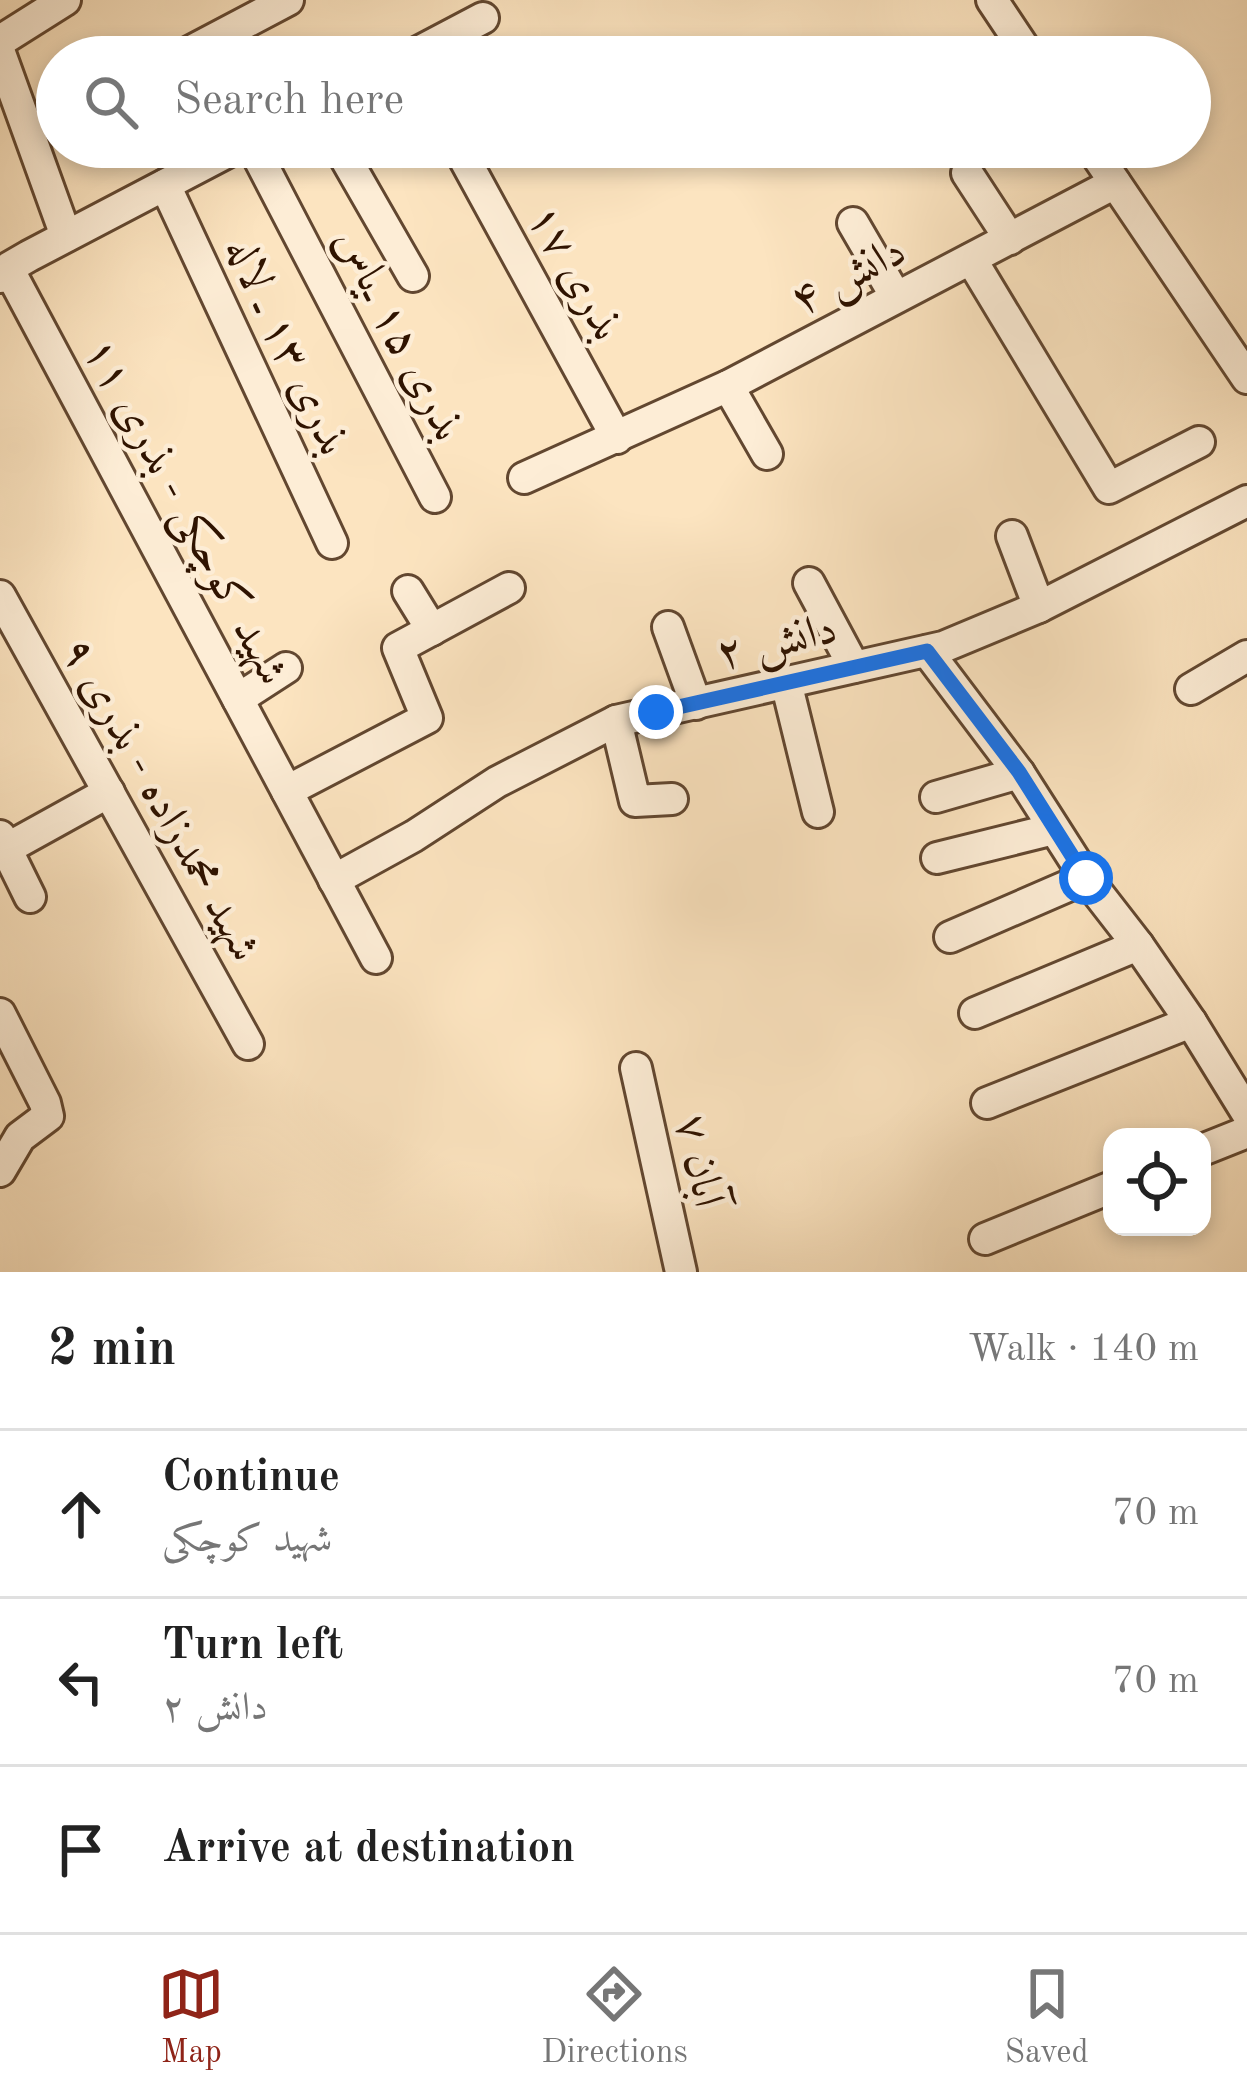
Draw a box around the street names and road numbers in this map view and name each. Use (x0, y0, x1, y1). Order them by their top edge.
street label: بذری ۱۷ (518, 198, 628, 348)
street label: بذری ۱۵ ـ‌یاس (324, 222, 470, 449)
street label: دانش ۴ (784, 229, 916, 329)
street label: بذری ۱۳ ـ لاله (215, 231, 355, 462)
street label: شهید کوچکی - بذری ۱۱ (69, 331, 296, 695)
street label: دانش ۲ (712, 608, 843, 684)
street label: شهید محمدزاده - بذری ۹ (50, 631, 266, 970)
street label: آبان ۷ (666, 1109, 737, 1215)

